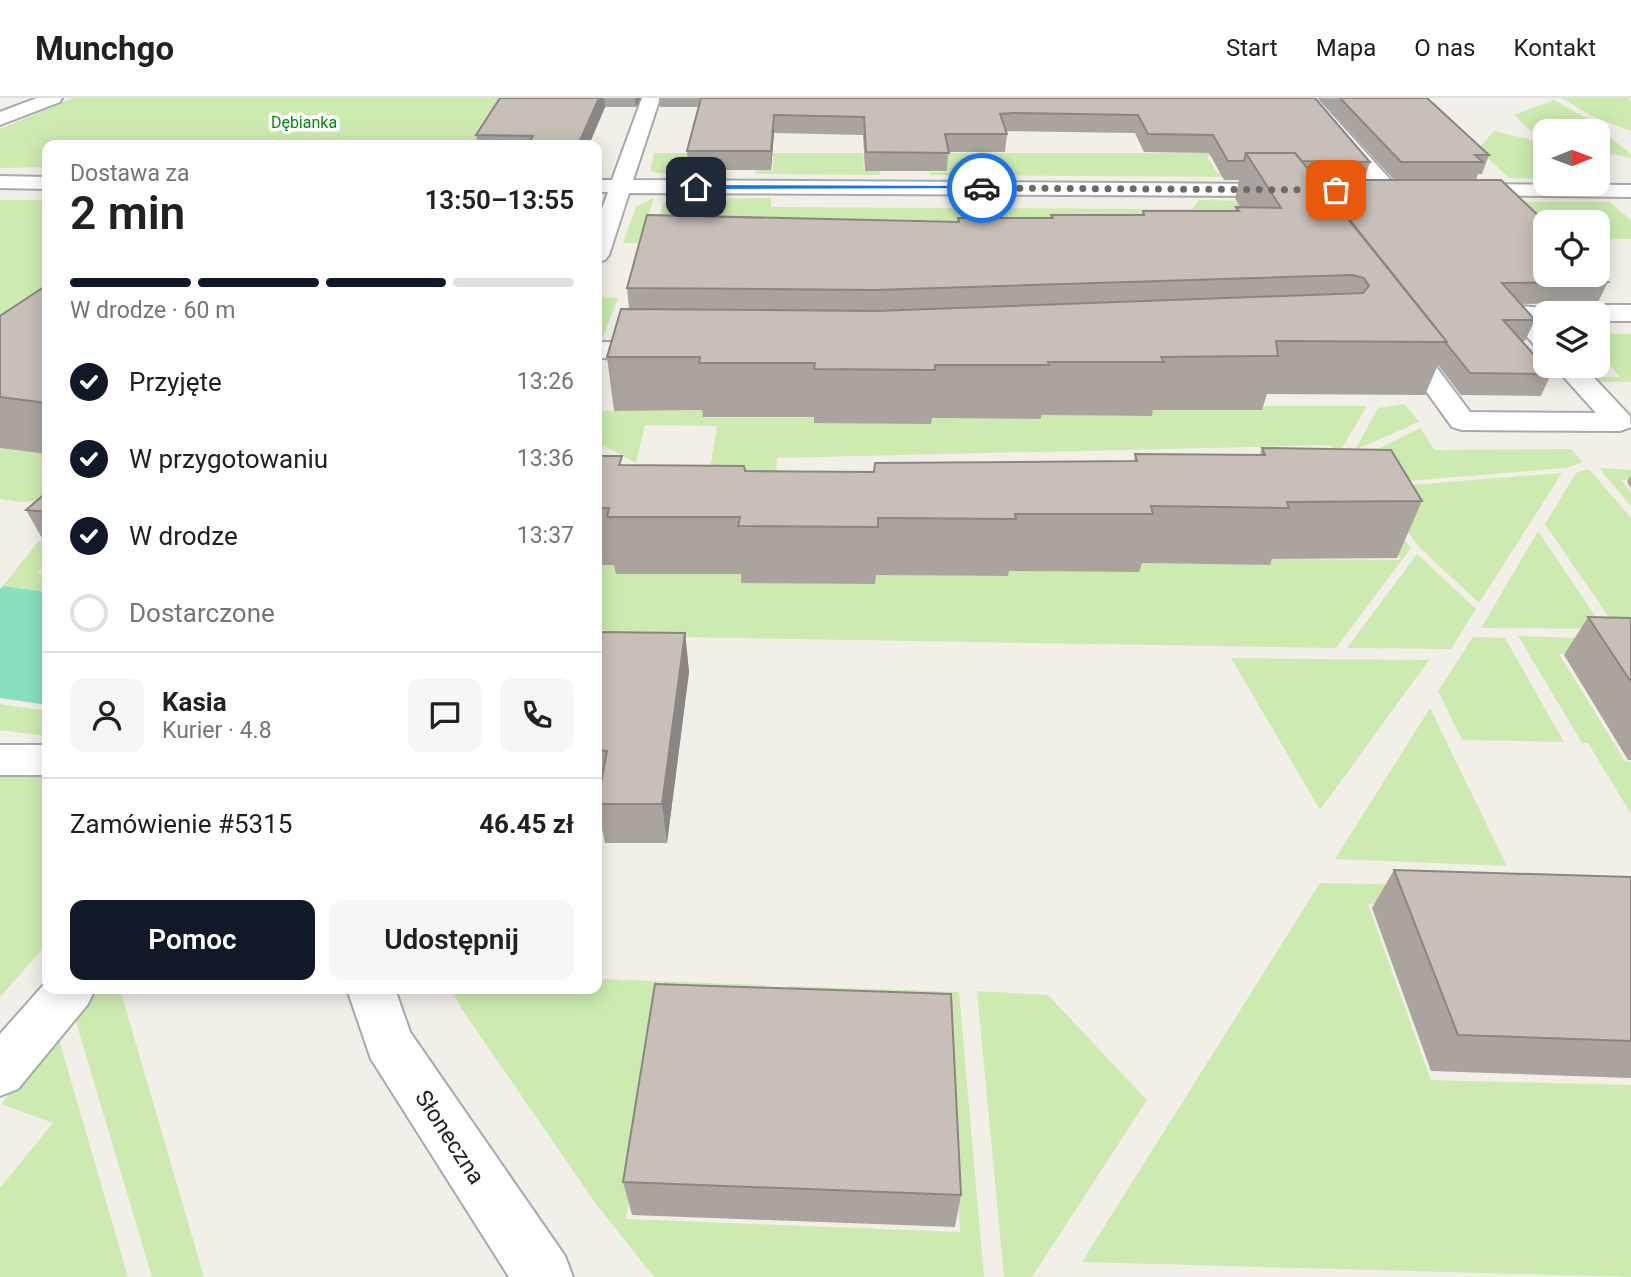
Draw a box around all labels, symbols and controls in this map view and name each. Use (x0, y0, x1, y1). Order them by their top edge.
text: Munchgo (35, 29, 174, 68)
text: Start (1226, 34, 1278, 62)
text: Mapa (1316, 34, 1376, 62)
text: O nas (1414, 34, 1475, 62)
text: Kontakt (1513, 34, 1596, 62)
park label: Dębianka (271, 113, 337, 132)
north arrow (1533, 119, 1610, 196)
map controls (1533, 119, 1610, 378)
courier (947, 153, 1017, 223)
pin (666, 157, 726, 217)
text: Dostawa za (70, 160, 190, 187)
pin (1306, 160, 1366, 220)
icon: home (677, 168, 715, 206)
icon: car (963, 169, 1001, 207)
icon: bag (1317, 171, 1355, 209)
text: 13:50–13:55 (424, 185, 574, 215)
text: 2 min (70, 186, 185, 240)
button: locate (1533, 210, 1610, 287)
text: W drodze · 60 m (70, 297, 235, 324)
button: layers (1533, 301, 1610, 378)
icon: check (70, 363, 108, 401)
text: Przyjęte (129, 367, 222, 397)
text: 13:26 (517, 368, 574, 395)
icon: check (70, 440, 108, 478)
text: W przygotowaniu (129, 444, 328, 474)
text: 13:36 (517, 445, 574, 472)
icon: check (70, 517, 108, 555)
text: W drodze (129, 521, 238, 551)
text: 13:37 (517, 522, 574, 549)
text: Dostarczone (129, 598, 275, 628)
button: person (70, 678, 144, 752)
button: chat (408, 678, 482, 752)
button: phone (500, 678, 574, 752)
text: Kasia (162, 687, 227, 717)
text: Kurier · 4.8 (162, 717, 272, 744)
text: Zamówienie #5315 (70, 809, 292, 839)
text: 46.45 zł (479, 809, 574, 839)
button: Pomoc (70, 900, 315, 980)
button: Udostępnij (329, 900, 574, 980)
street label: Słoneczna (409, 1085, 490, 1189)

